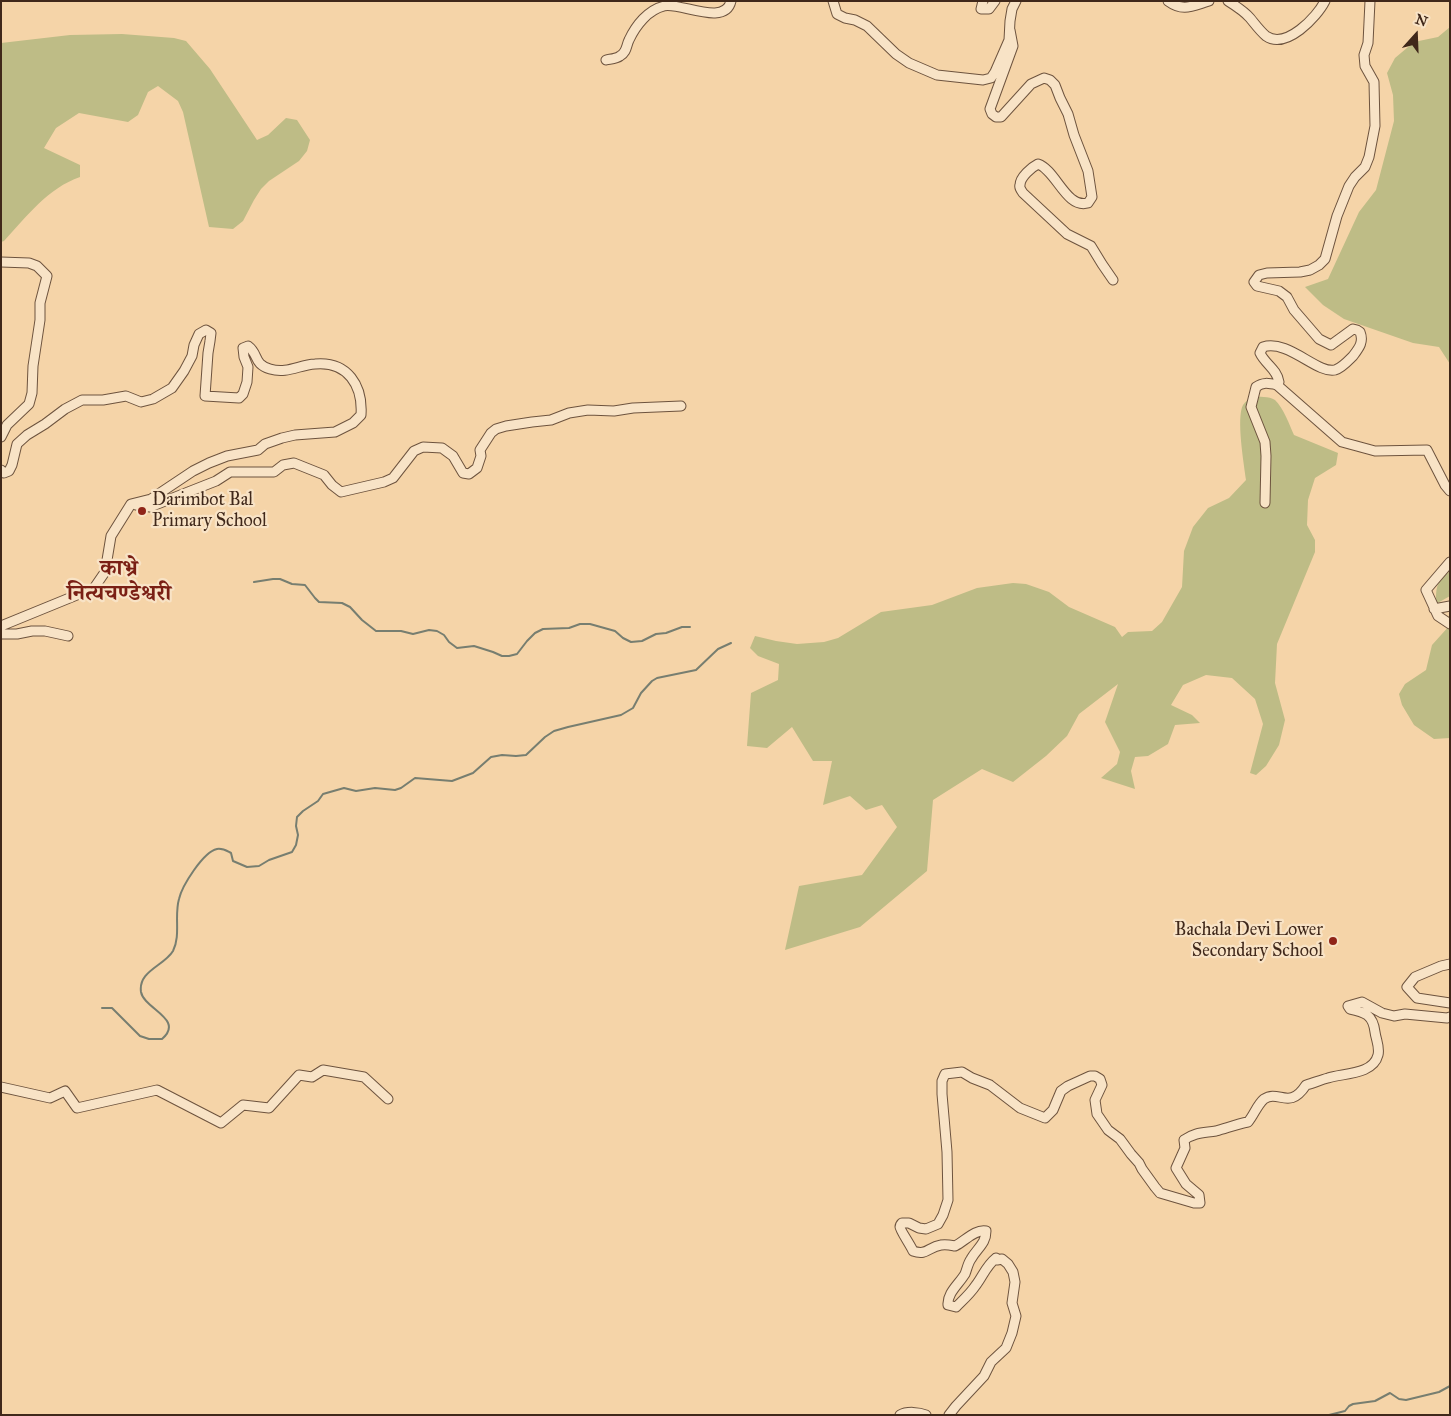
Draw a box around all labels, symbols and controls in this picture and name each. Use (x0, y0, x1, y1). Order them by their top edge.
north arrow (1391, 10, 1441, 60)
text: N (1413, 10, 1430, 30)
place label: Darimbot Bal Primary School (152, 490, 267, 532)
marker: Darimbot Bal Primary School (136, 505, 148, 517)
district label: काभ्रे नित्यचण्डेश्वरी (67, 557, 171, 608)
place label: Bachala Devi Lower Secondary School (1174, 920, 1323, 962)
marker: Bachala Devi Lower Secondary School (1327, 935, 1339, 947)

